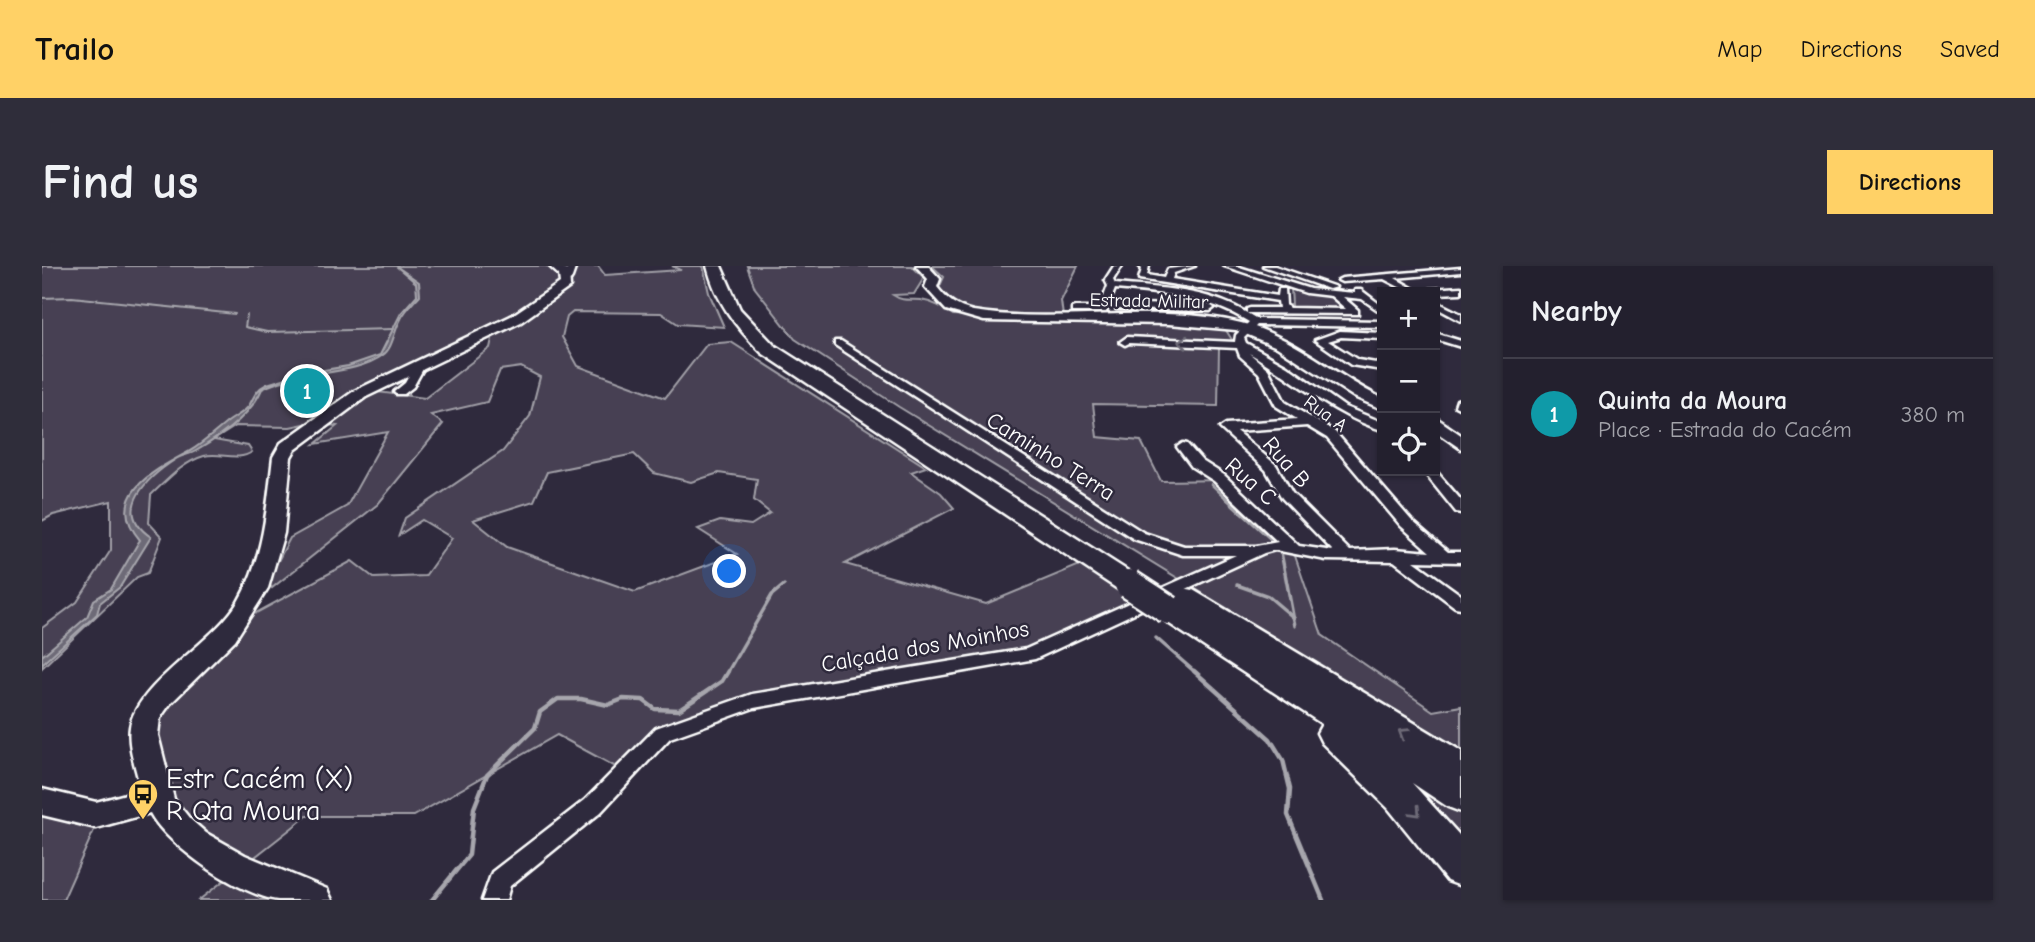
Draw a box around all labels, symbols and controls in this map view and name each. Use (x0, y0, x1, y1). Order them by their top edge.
text: Trailo (35, 30, 114, 68)
text: Map (1717, 35, 1763, 63)
text: Directions (1801, 35, 1902, 63)
text: Saved (1940, 35, 2000, 63)
button: Directions (1827, 150, 1993, 214)
text: Find us (42, 154, 198, 210)
map controls (1377, 287, 1440, 476)
button: + (1377, 287, 1440, 350)
street label: Estrada Militar (1089, 289, 1209, 313)
text: Nearby (1531, 294, 1622, 329)
one-way arrow (1177, 335, 1188, 350)
button: − (1377, 350, 1440, 413)
pin: 1 (284, 365, 330, 417)
text: Quinta da Moura (1598, 386, 1787, 416)
street label: Rua A (1299, 391, 1351, 437)
text: 1 (1549, 401, 1559, 428)
text: 380 m (1901, 401, 1965, 428)
street label: Caminho Terra (981, 406, 1120, 507)
button: locate (1377, 413, 1440, 476)
text: Place · Estrada do Cacém (1598, 416, 1852, 443)
street label: Rua B (1257, 431, 1316, 494)
street label: Rua C (1219, 452, 1282, 511)
your location (712, 554, 746, 588)
street label: Calçada dos Moinhos (819, 615, 1031, 678)
one-way arrow (1398, 728, 1411, 741)
place label: Estr Cacém (X) R Qta Moura (166, 763, 353, 827)
bus stop icon: Estr Cacém (X) R Qta Moura (126, 777, 160, 821)
one-way arrow (1408, 804, 1421, 817)

